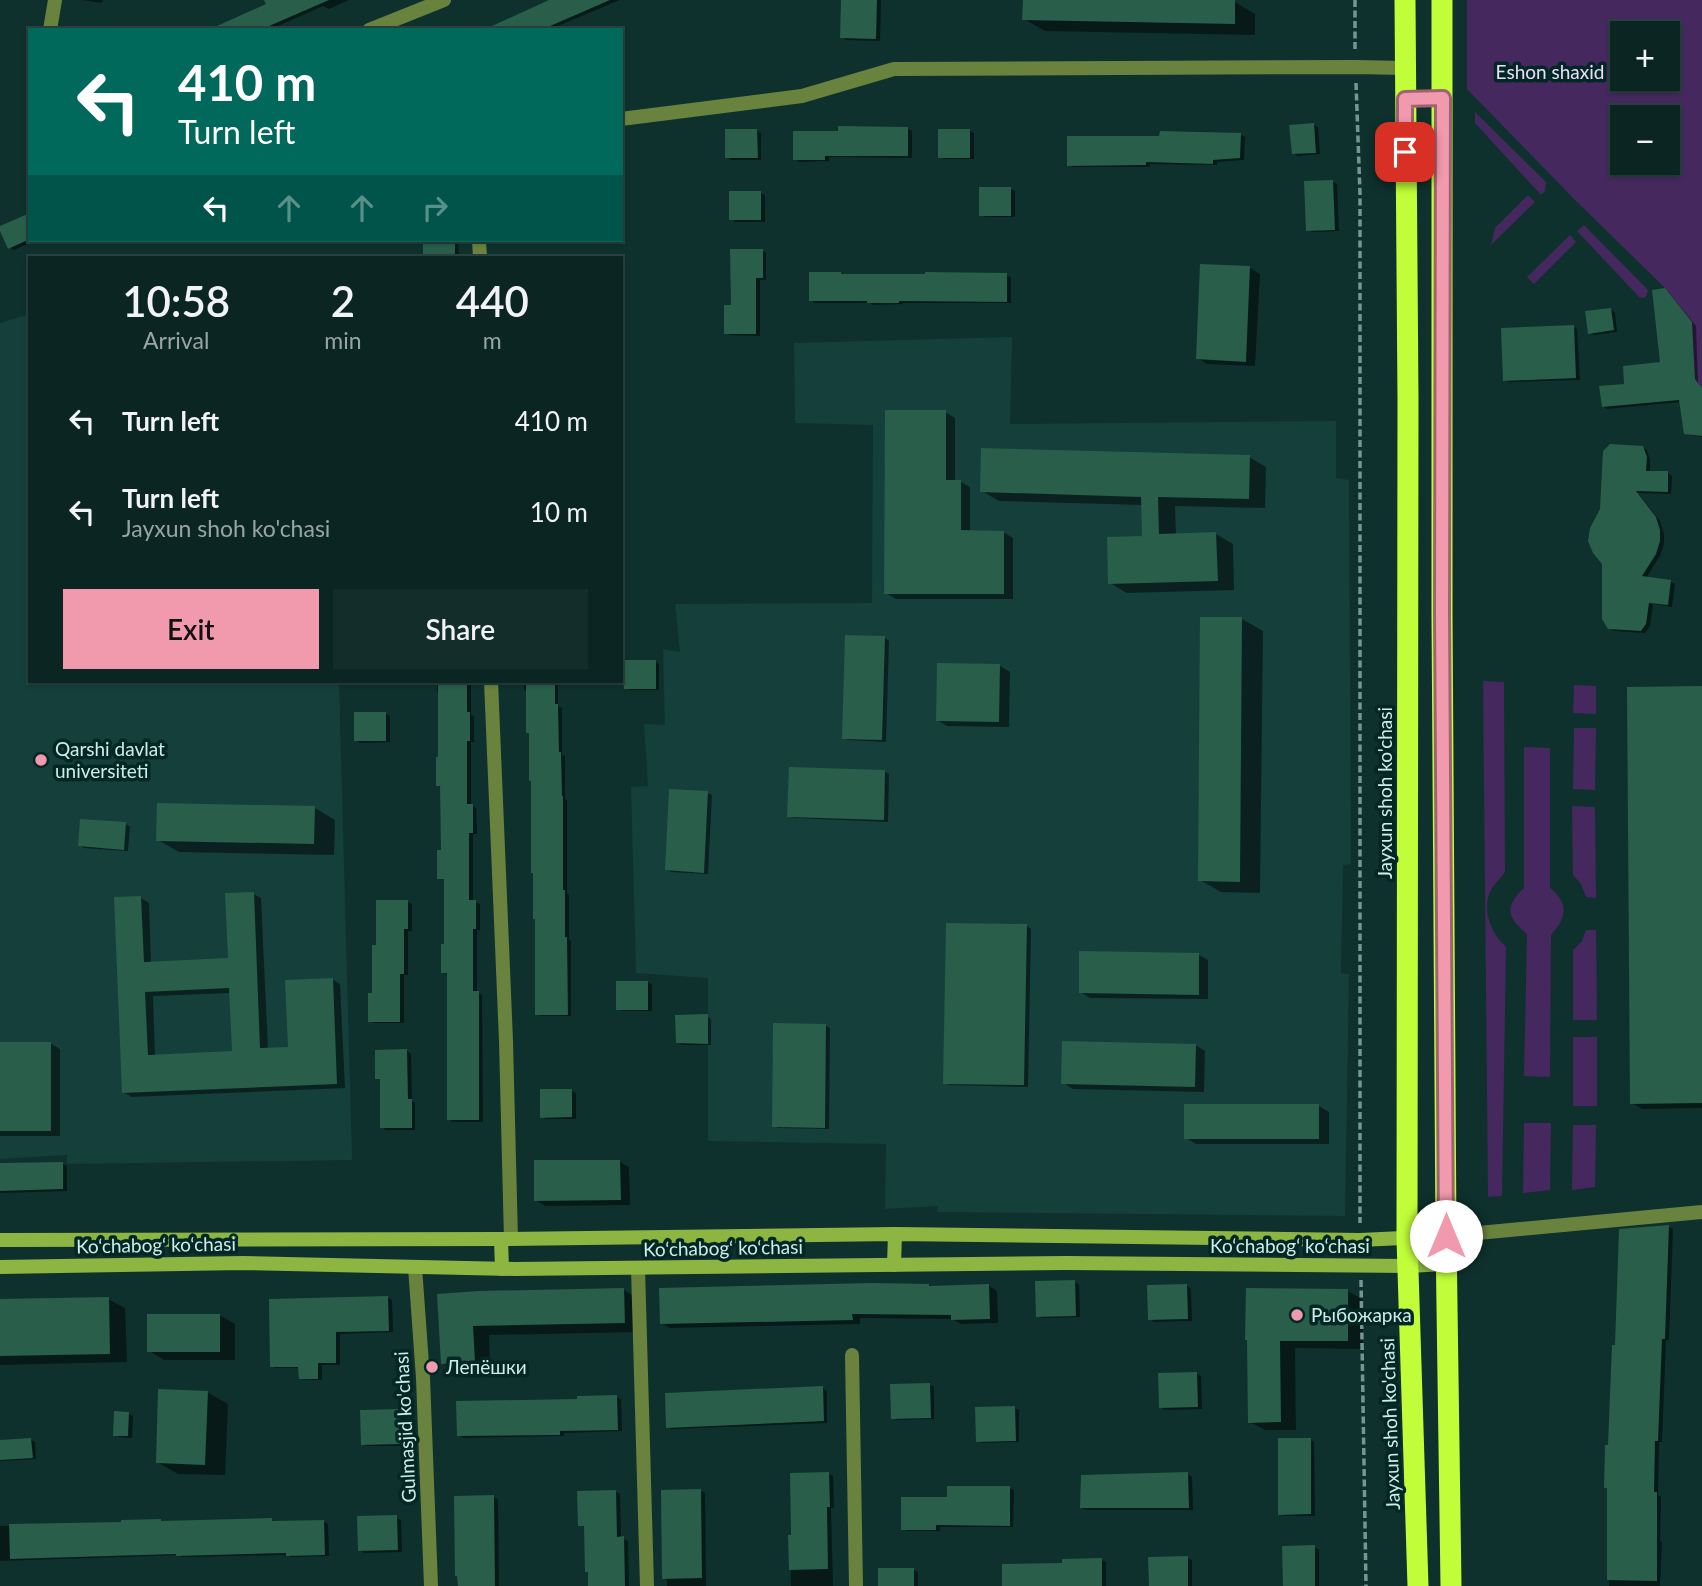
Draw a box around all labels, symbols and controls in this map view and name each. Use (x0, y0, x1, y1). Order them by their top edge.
map controls (1610, 21, 1680, 175)
button: + (1610, 21, 1680, 91)
text: 410 m (178, 53, 316, 111)
icon: left (63, 56, 154, 147)
park label: Eshon shaxid (1496, 60, 1604, 83)
button: − (1610, 105, 1680, 175)
text: Turn left (178, 112, 295, 151)
pin (1375, 122, 1435, 182)
icon: arrive (1386, 133, 1424, 171)
icon: left (197, 189, 235, 227)
icon: ahead (270, 189, 308, 227)
icon: ahead (343, 189, 381, 227)
icon: right (416, 189, 454, 227)
text: 10:58 (122, 276, 230, 326)
text: 2 (331, 276, 355, 326)
text: 440 (456, 276, 529, 326)
text: Arrival (143, 326, 209, 354)
text: min (324, 326, 362, 354)
text: m (483, 326, 502, 354)
icon: left (63, 402, 101, 440)
text: Turn left (122, 405, 219, 437)
text: 410 m (515, 405, 588, 437)
text: Turn left (122, 482, 219, 514)
icon: left (63, 493, 101, 531)
text: 10 m (530, 496, 588, 528)
text: Jayxun shoh ko'chasi (122, 514, 330, 542)
button: Exit (63, 589, 319, 669)
button: Share (333, 589, 588, 669)
street label: Jayxun shoh ko'chasi (1373, 707, 1396, 879)
place label: Qarshi davlat universiteti (55, 737, 165, 782)
marker: Qarshi davlat universiteti (33, 752, 49, 768)
position arrow (1409, 1199, 1483, 1273)
street label: Ko‘chabog‘ ko‘chasi (76, 1232, 236, 1257)
street label: Ko‘chabog‘ ko‘chasi (1210, 1234, 1370, 1257)
street label: Ko‘chabog‘ ko‘chasi (643, 1235, 803, 1260)
place label: Рыбожарка (1311, 1303, 1412, 1326)
marker: Рыбожарка (1289, 1307, 1305, 1323)
street label: Jayxun shoh ko'chasi (1375, 1338, 1404, 1510)
street label: Gulmasjid ko'chasi (389, 1351, 420, 1503)
place label: Лепёшки (445, 1355, 527, 1378)
marker: Лепёшки (424, 1359, 440, 1375)

